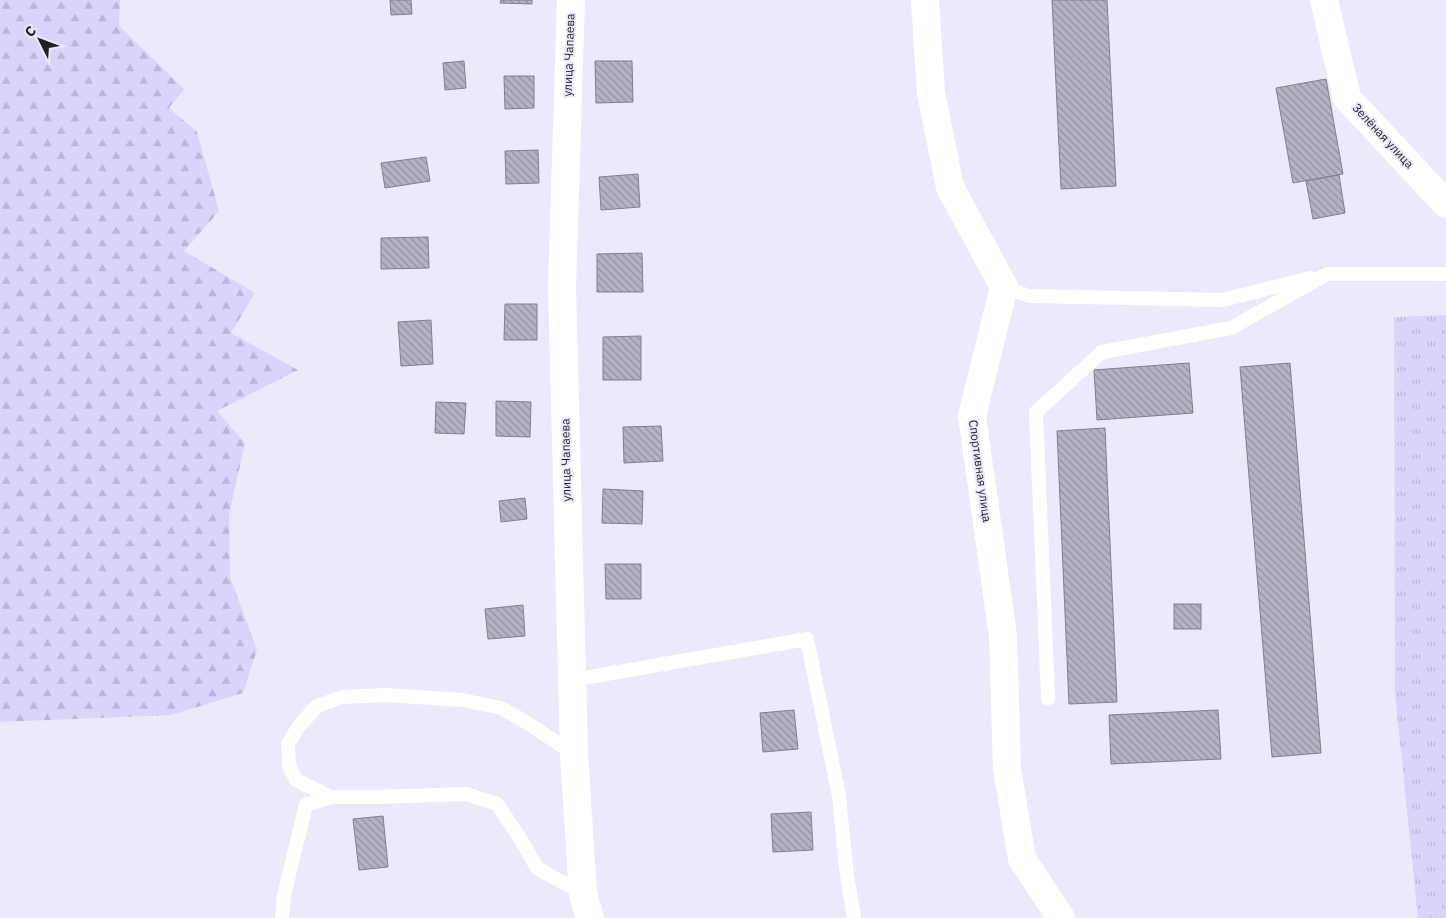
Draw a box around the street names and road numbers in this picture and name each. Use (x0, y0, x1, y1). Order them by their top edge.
street label: улица Чапаева (560, 13, 577, 97)
street label: Зелёная улица (1350, 100, 1418, 172)
street label: улица Чапаева (557, 418, 574, 502)
street label: Спортивная улица (966, 419, 995, 524)

